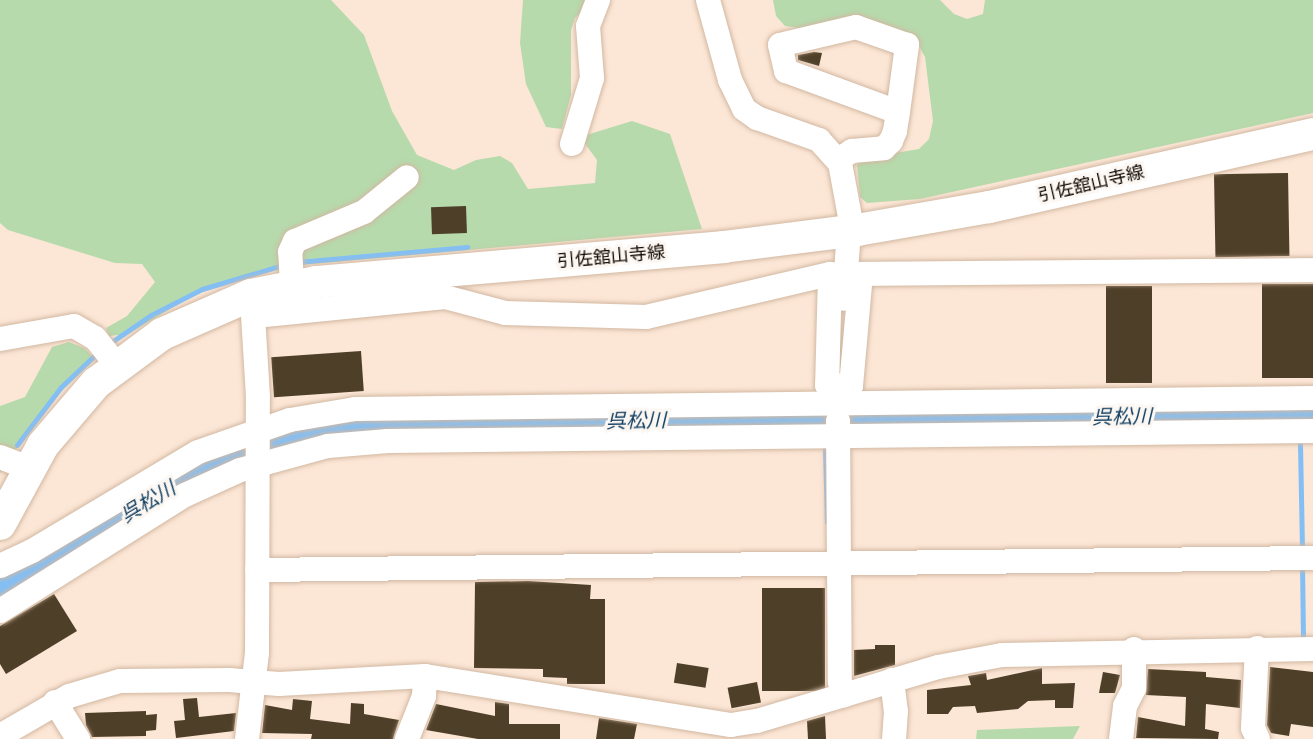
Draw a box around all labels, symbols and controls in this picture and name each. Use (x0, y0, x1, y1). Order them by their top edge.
street label: 引佐舘山寺線 (1036, 161, 1146, 207)
street label: 引佐舘山寺線 (556, 242, 666, 272)
water label: 呉松川 (1092, 404, 1152, 430)
water label: 呉松川 (606, 408, 666, 434)
water label: 呉松川 (116, 476, 180, 528)

